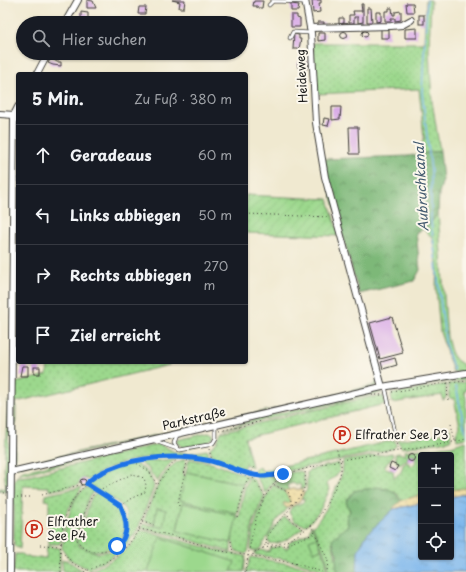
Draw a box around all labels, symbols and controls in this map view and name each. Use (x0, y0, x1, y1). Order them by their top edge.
search box (16, 16, 248, 60)
icon: search (30, 27, 52, 49)
text: Hier suchen (62, 27, 147, 50)
street label: Heideweg (291, 49, 311, 104)
text: 5 Min. (32, 85, 84, 111)
text: Zu Fuß · 380 m (134, 89, 232, 108)
water label: Aubruchkanal (409, 140, 432, 232)
text: Geradeaus (70, 143, 152, 166)
icon: ahead (32, 144, 54, 166)
text: 60 m (198, 145, 232, 164)
text: Links abbiegen (70, 203, 181, 226)
icon: left (32, 204, 54, 226)
text: 50 m (198, 205, 232, 224)
text: 270 m (203, 256, 228, 294)
text: Rechts abbiegen (70, 263, 191, 286)
icon: right (32, 264, 54, 286)
text: Ziel erreicht (70, 323, 161, 346)
icon: arrive (32, 324, 54, 346)
street label: Parkstraße (160, 402, 227, 434)
parking icon: Elfrather See P3 (332, 425, 352, 445)
place label: Elfrather See P3 (355, 425, 448, 443)
map controls (418, 452, 454, 560)
button: + (418, 452, 454, 488)
route end (274, 465, 292, 483)
button: − (418, 488, 454, 524)
place label: Elfrather See P4 (47, 512, 99, 544)
parking icon: Elfrather See P4 (24, 519, 44, 539)
button: locate (418, 524, 454, 560)
route start (108, 537, 126, 555)

